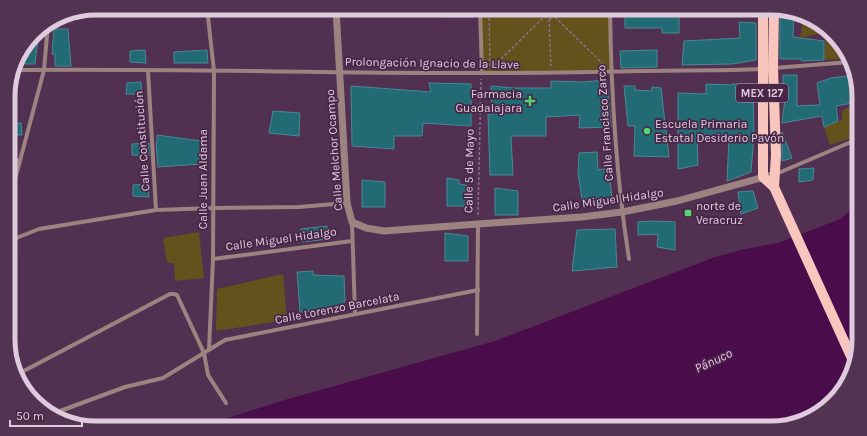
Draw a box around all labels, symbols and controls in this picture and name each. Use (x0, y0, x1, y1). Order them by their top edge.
street label: Prolongación Ignacio de la Llave (345, 54, 519, 72)
street label: Calle Francisco Zarco (594, 64, 616, 182)
road number: MEX 127 (736, 84, 788, 102)
place label: Farmacia Guadalajara (455, 87, 522, 115)
street label: Calle Melchor Ocampo (323, 89, 345, 211)
street label: Calle Constitución (132, 90, 152, 192)
marker: Farmacia Guadalajara (525, 96, 535, 106)
place label: Escuela Primaria Estatal Desiderio Pavón (655, 117, 784, 145)
marker: Escuela Primaria Estatal Desiderio Pavón (642, 126, 652, 136)
street label: Calle Juan Aldama (196, 129, 210, 229)
street label: Calle 5 de Mayo (461, 129, 477, 213)
street label: Calle Miguel Hidalgo (552, 185, 664, 215)
place label: norte de Veracruz (696, 199, 743, 227)
marker: norte de Veracruz (683, 208, 693, 218)
street label: Calle Miguel Hidalgo (225, 224, 337, 254)
street label: Calle Lorenzo Barcelata (274, 289, 400, 327)
water label: Pánuco (692, 345, 735, 376)
scale bar (10, 402, 82, 428)
text: 50 m (16, 409, 44, 423)

